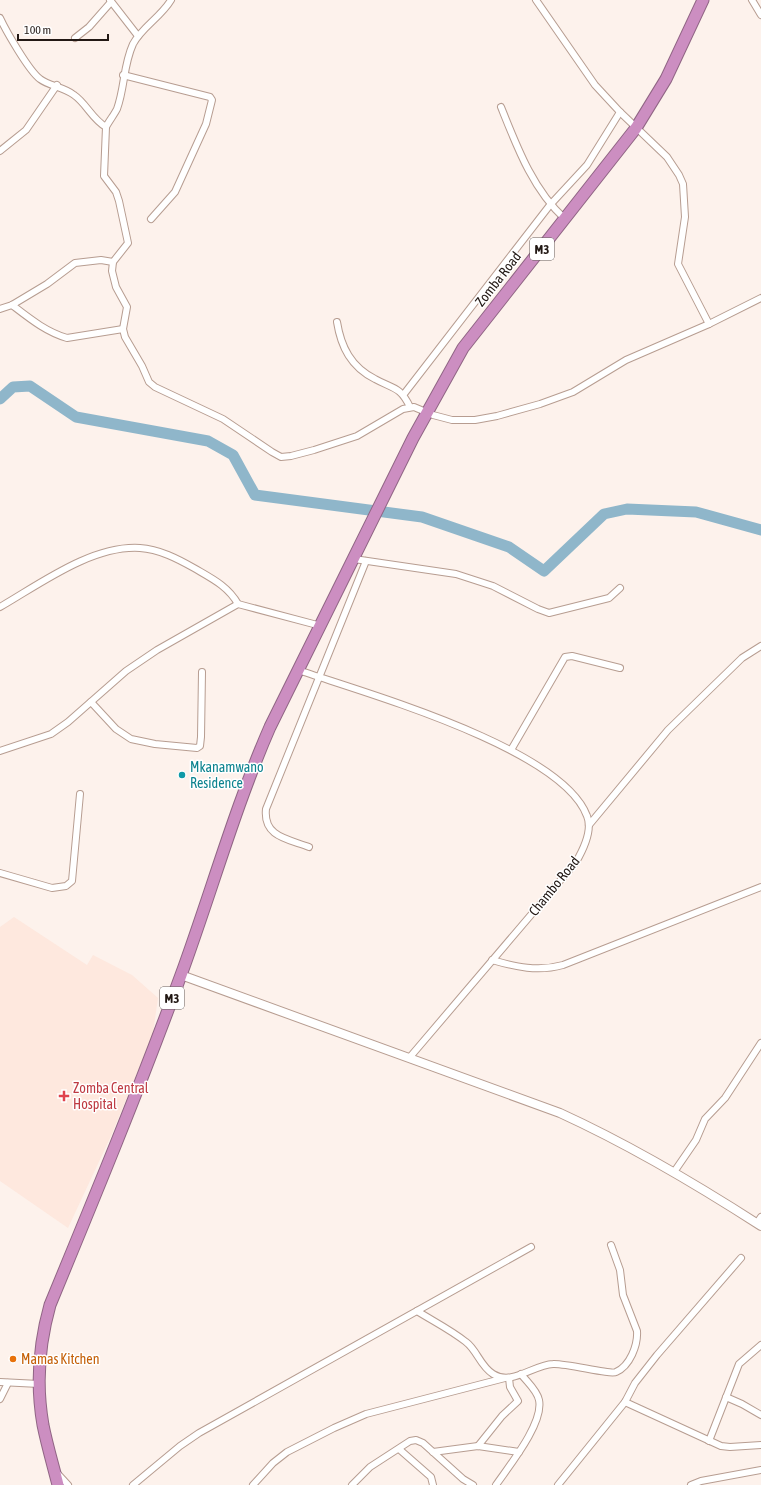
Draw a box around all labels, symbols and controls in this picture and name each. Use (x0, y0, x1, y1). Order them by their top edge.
scale bar (18, 16, 108, 42)
text: 100 m (24, 23, 51, 37)
road number: M3 (530, 238, 554, 260)
street label: Zomba Road (472, 249, 524, 309)
place label: Mkanamwano Residence (190, 759, 264, 791)
marker: Mkanamwano Residence (177, 770, 187, 780)
street label: Chambo Road (525, 853, 583, 919)
road number: M3 (160, 987, 184, 1009)
place label: Zomba Central Hospital (73, 1080, 149, 1112)
marker: Zomba Central Hospital (58, 1090, 70, 1102)
place label: Mamas Kitchen (21, 1351, 99, 1367)
marker: Mamas Kitchen (8, 1354, 18, 1364)

